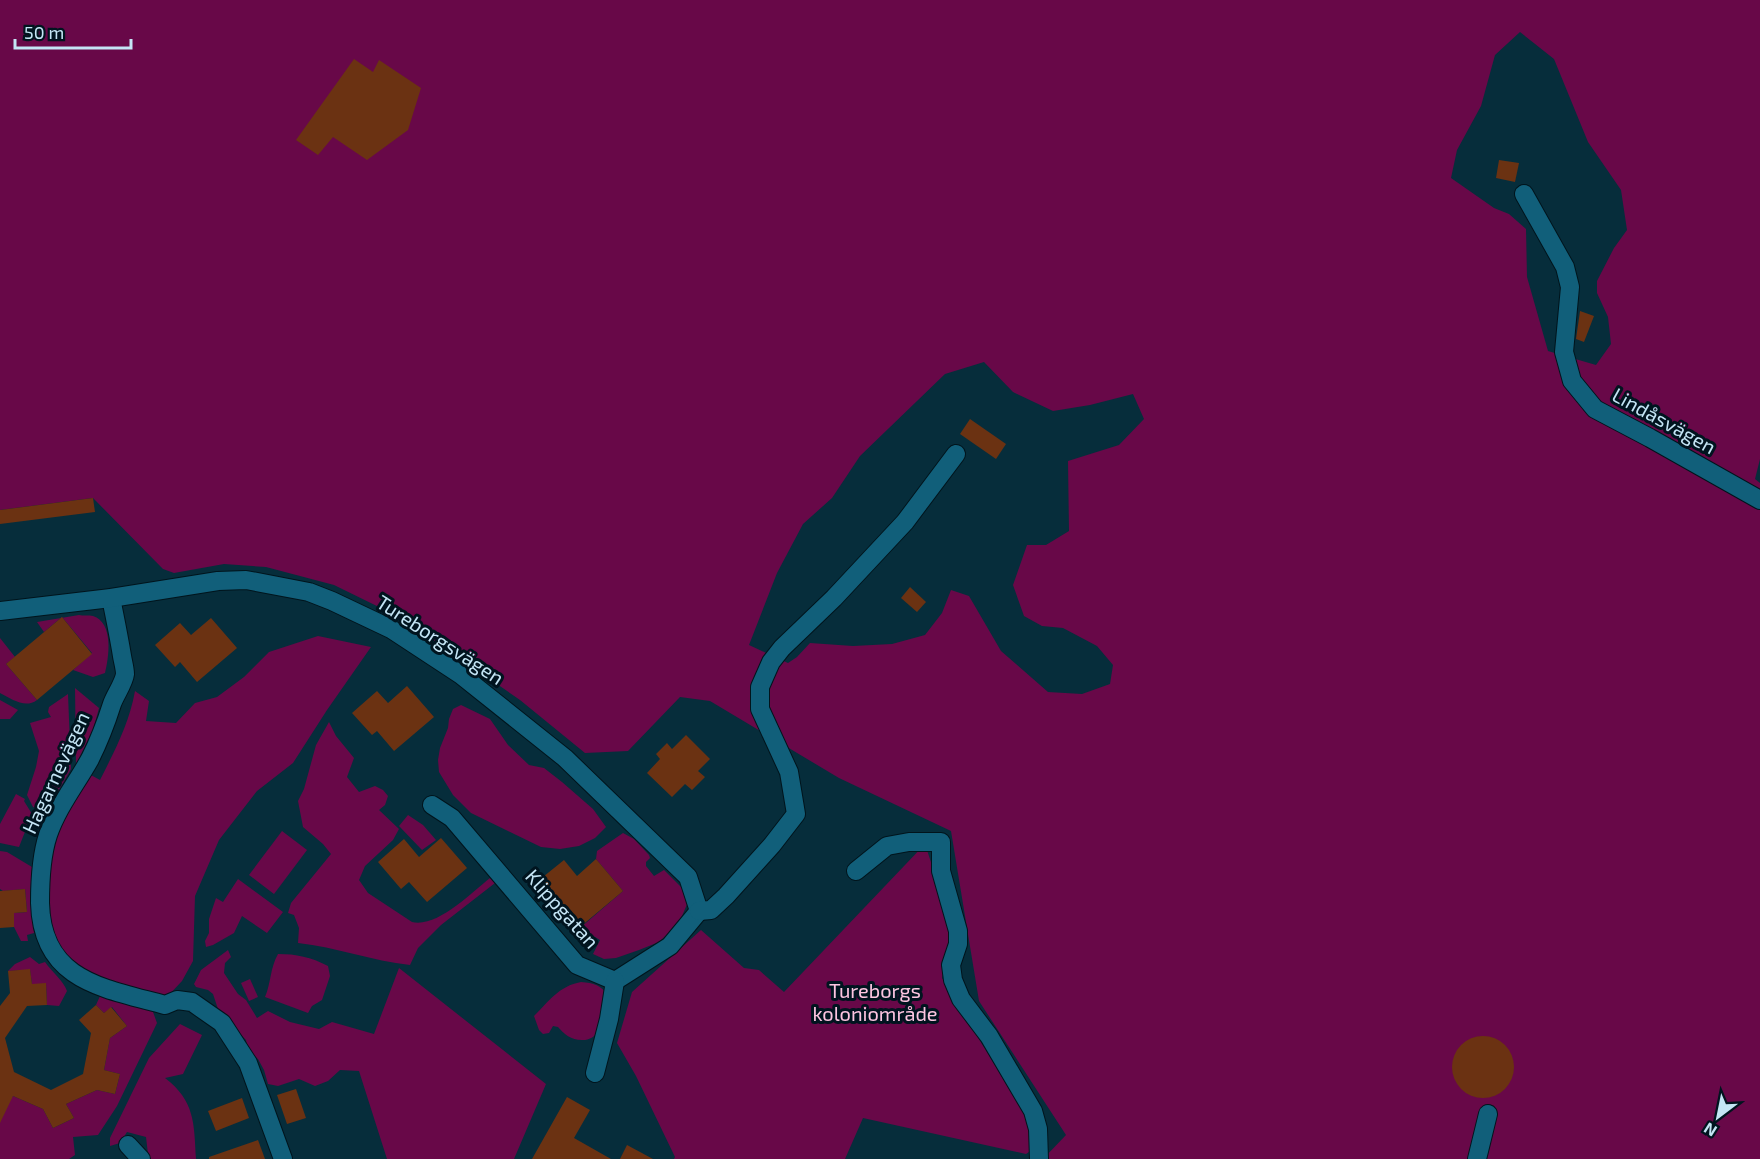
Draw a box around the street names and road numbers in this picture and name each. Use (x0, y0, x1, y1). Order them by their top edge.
street label: Lindåsvägen (1609, 382, 1720, 458)
street label: Tureborgsvägen (373, 589, 509, 689)
street label: Hagarnevägen (16, 708, 94, 837)
street label: Klippgatan (521, 864, 605, 953)

